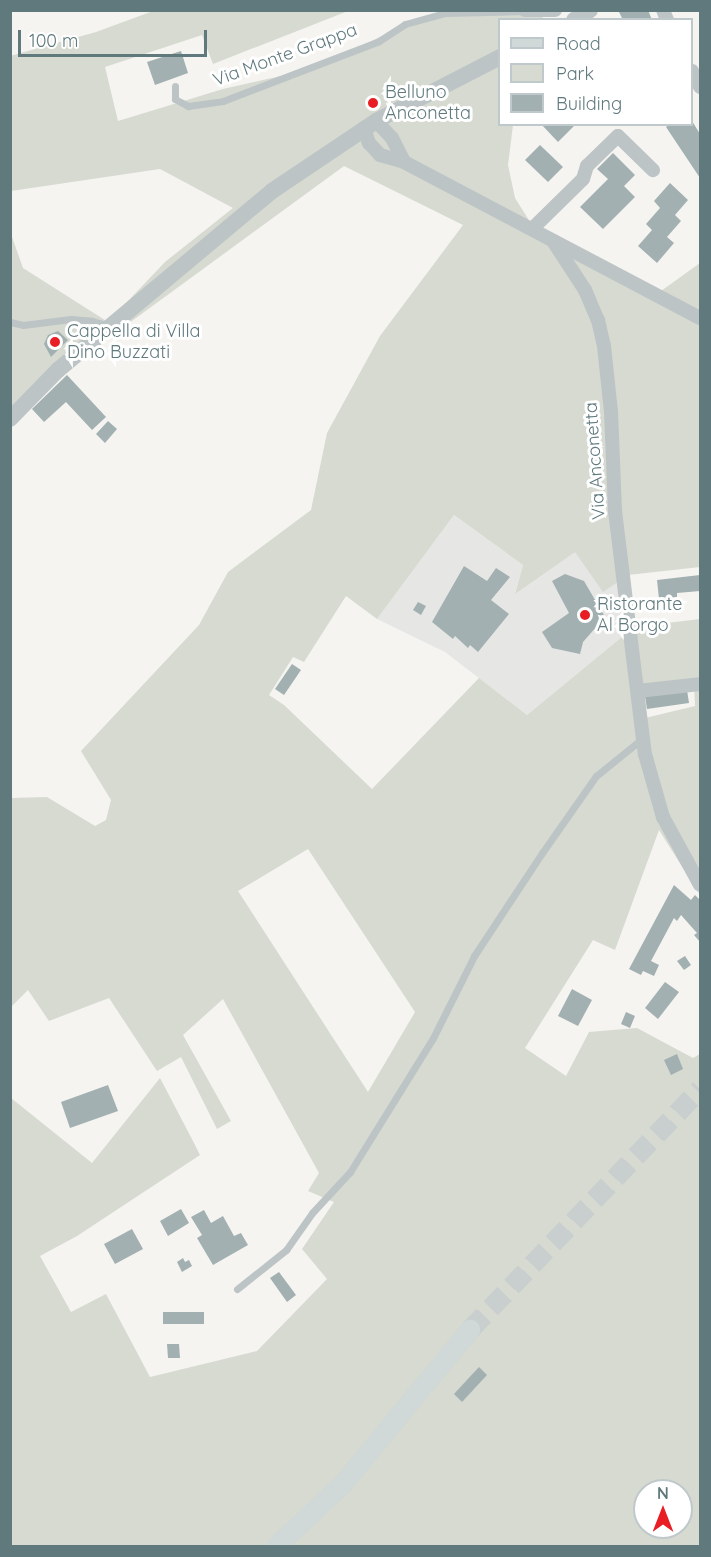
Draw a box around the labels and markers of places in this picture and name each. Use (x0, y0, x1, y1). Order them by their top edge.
place label: Belluno Anconetta (385, 82, 471, 124)
marker: Belluno Anconetta (366, 96, 380, 110)
place label: Cappella di Villa Dino Buzzati (67, 321, 200, 364)
marker: Cappella di Villa Dino Buzzati (48, 335, 62, 349)
place label: Ristorante Al Borgo (597, 594, 682, 636)
marker: Ristorante Al Borgo (578, 608, 592, 622)

